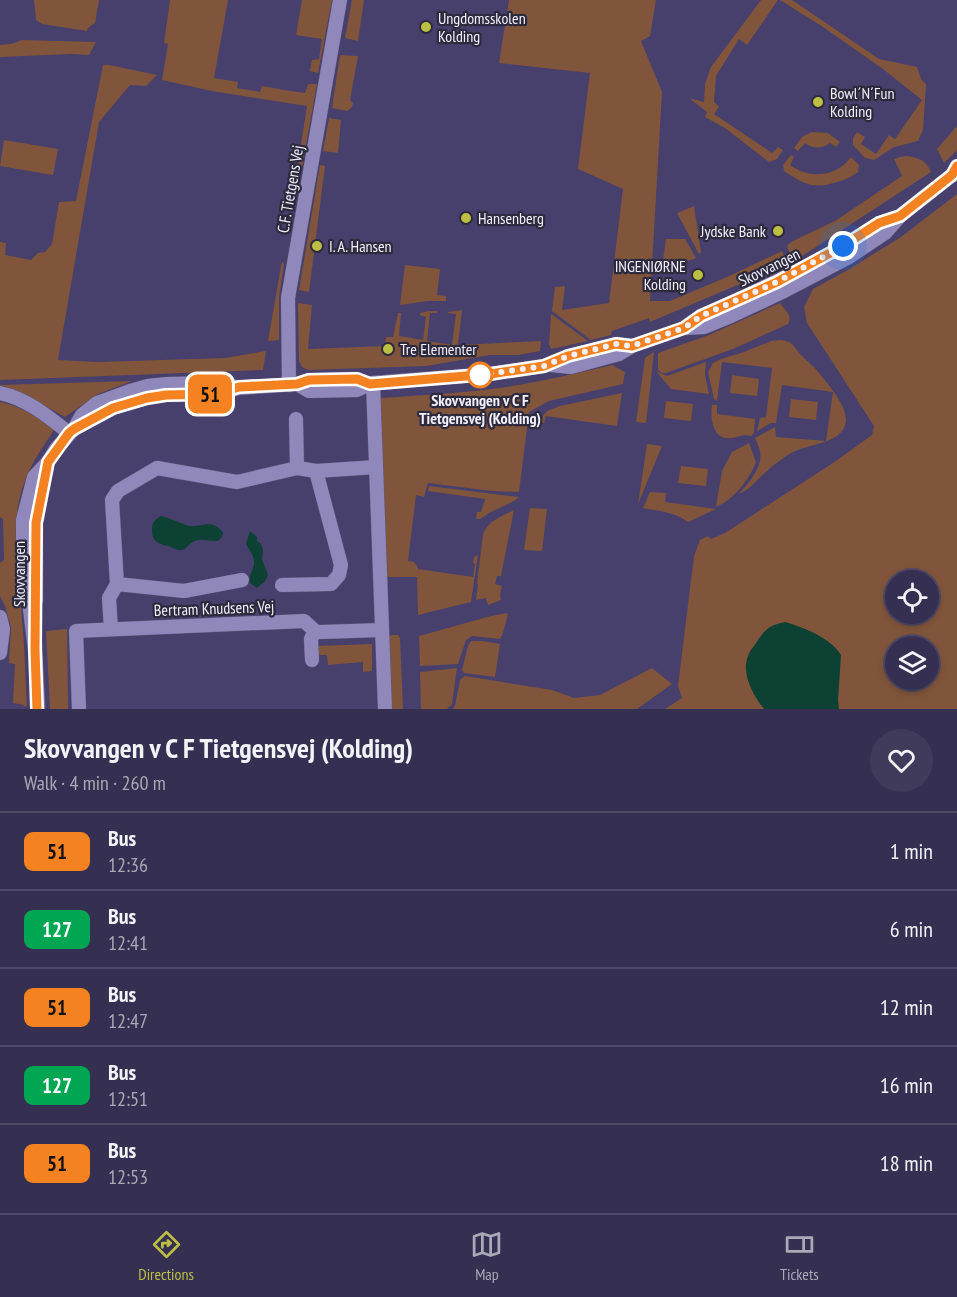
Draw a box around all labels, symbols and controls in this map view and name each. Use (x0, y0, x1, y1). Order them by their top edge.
place label: Ungdomsskolen Kolding (438, 8, 526, 46)
marker: Ungdomsskolen Kolding (419, 20, 433, 34)
place label: Bowl´N´Fun Kolding (830, 83, 895, 121)
marker: Bowl´N´Fun Kolding (811, 95, 825, 109)
street label: C.F. Tietgens Vej (272, 144, 308, 234)
place label: Hansenberg (478, 208, 544, 228)
marker: Hansenberg (459, 211, 473, 225)
place label: Jydske Bank (700, 221, 767, 241)
marker: Jydske Bank (771, 224, 785, 238)
your location (828, 231, 858, 261)
place label: I. A. Hansen (329, 236, 392, 256)
marker: I. A. Hansen (310, 239, 324, 253)
street label: Skovvangen (735, 243, 803, 291)
place label: INGENIØRNE Kolding (615, 256, 686, 294)
marker: INGENIØRNE Kolding (691, 268, 705, 282)
place label: Tre Elementer (400, 339, 477, 359)
marker: Tre Elementer (381, 342, 395, 356)
marker: Skovvangen v C F Tietgensvej (Kolding) (467, 362, 493, 388)
line badge: 51 (183, 374, 237, 414)
text: 51 (200, 381, 220, 408)
place label: Skovvangen v C F Tietgensvej (Kolding) (419, 390, 541, 428)
street label: Skovvangen (9, 541, 29, 607)
map controls (885, 570, 939, 690)
button: locate (885, 570, 939, 624)
street label: Bertram Knudsens Vej (153, 596, 275, 620)
button: layers (885, 636, 939, 690)
text: Skovvangen v C F Tietgensvej (Kolding) (24, 729, 413, 766)
button: heart (870, 729, 933, 792)
text: Walk · 4 min · 260 m (24, 770, 166, 796)
text: Bus (108, 824, 136, 852)
text: 1 min (890, 837, 933, 865)
text: 51 (47, 838, 67, 865)
text: 12:36 (108, 852, 148, 878)
text: Bus (108, 902, 136, 930)
text: 6 min (890, 915, 933, 943)
text: 127 (42, 916, 72, 943)
text: 12:41 (108, 930, 148, 956)
text: Bus (108, 980, 136, 1008)
text: 12 min (880, 993, 933, 1021)
text: 51 (47, 994, 67, 1021)
text: 12:47 (108, 1008, 148, 1034)
text: Bus (108, 1058, 136, 1086)
text: 16 min (880, 1071, 933, 1099)
text: 127 (42, 1072, 72, 1099)
text: 12:51 (108, 1086, 148, 1112)
text: Bus (108, 1136, 136, 1164)
text: 18 min (880, 1149, 933, 1177)
text: 51 (47, 1150, 67, 1177)
text: 12:53 (108, 1164, 148, 1190)
tab: Directions (138, 1228, 194, 1284)
tab: Map (470, 1228, 503, 1284)
tab: Tickets (780, 1228, 819, 1284)

